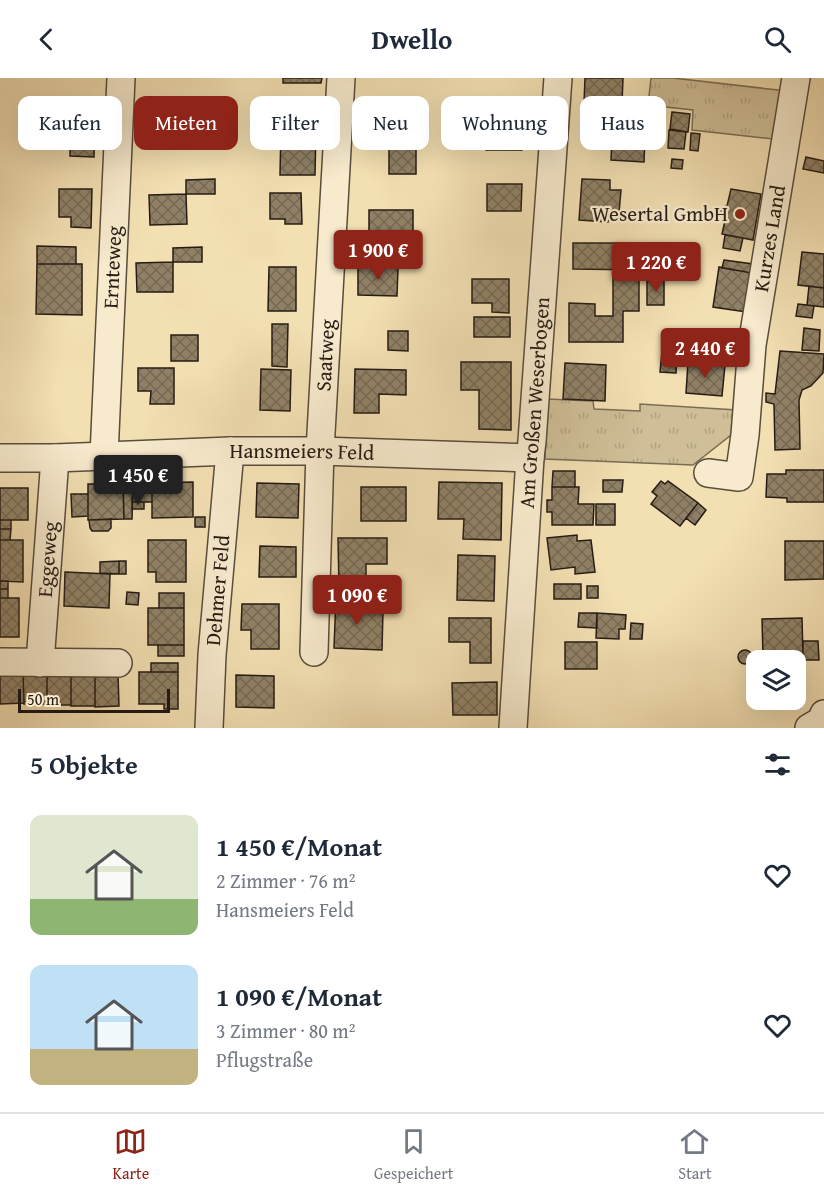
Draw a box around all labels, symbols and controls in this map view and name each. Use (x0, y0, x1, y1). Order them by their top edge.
text: Dwello (372, 19, 452, 59)
icon: back (30, 23, 63, 56)
icon: search (761, 23, 794, 56)
chip: Kaufen (18, 96, 122, 150)
chip: Mieten (134, 96, 238, 150)
chip: Filter (250, 96, 340, 150)
chip: Neu (352, 96, 429, 150)
chip: Wohnung (441, 96, 568, 150)
chip: Haus (580, 96, 666, 150)
street label: Kurzes Land (745, 182, 793, 294)
place label: Wesertal GmbH (592, 198, 728, 229)
marker: Wesertal GmbH (733, 207, 747, 221)
street label: Ernteweg (95, 224, 129, 309)
pin: 1 900 € (323, 230, 433, 281)
text: 1 900 € (348, 235, 408, 264)
pin: 1 220 € (601, 242, 711, 293)
text: 1 220 € (626, 247, 686, 276)
street label: Am Großen Weserbogen (511, 296, 557, 509)
street label: Saatweg (307, 318, 342, 392)
pin: 2 440 € (650, 328, 760, 379)
text: 2 440 € (675, 333, 735, 362)
street label: Hansmeiers Feld (229, 435, 376, 468)
pin: 1 450 € (83, 455, 193, 506)
text: 1 450 € (108, 460, 168, 489)
street label: Eggeweg (29, 520, 65, 598)
street label: Dehmer Feld (197, 533, 238, 647)
pin: 1 090 € (302, 575, 412, 626)
text: 1 090 € (327, 580, 387, 609)
map controls (746, 650, 806, 710)
button: layers (746, 650, 806, 710)
scale bar (18, 686, 170, 714)
text: 50 m (27, 687, 59, 711)
text: 5 Objekte (30, 745, 138, 784)
icon: filters (761, 748, 794, 781)
text: 1 450 €/Monat (216, 827, 382, 866)
icon: home (78, 839, 150, 911)
icon: heart (761, 859, 794, 892)
text: 2 Zimmer · 76 m² (216, 866, 355, 895)
text: Hansmeiers Feld (216, 895, 354, 924)
text: 1 090 €/Monat (216, 977, 382, 1016)
icon: home (78, 989, 150, 1061)
icon: heart (761, 1009, 794, 1042)
text: 3 Zimmer · 80 m² (216, 1016, 355, 1045)
text: Pflugstraße (216, 1045, 313, 1074)
tab: Karte (112, 1125, 149, 1185)
tab: Gespeichert (374, 1125, 454, 1185)
tab: Start (678, 1125, 712, 1185)

